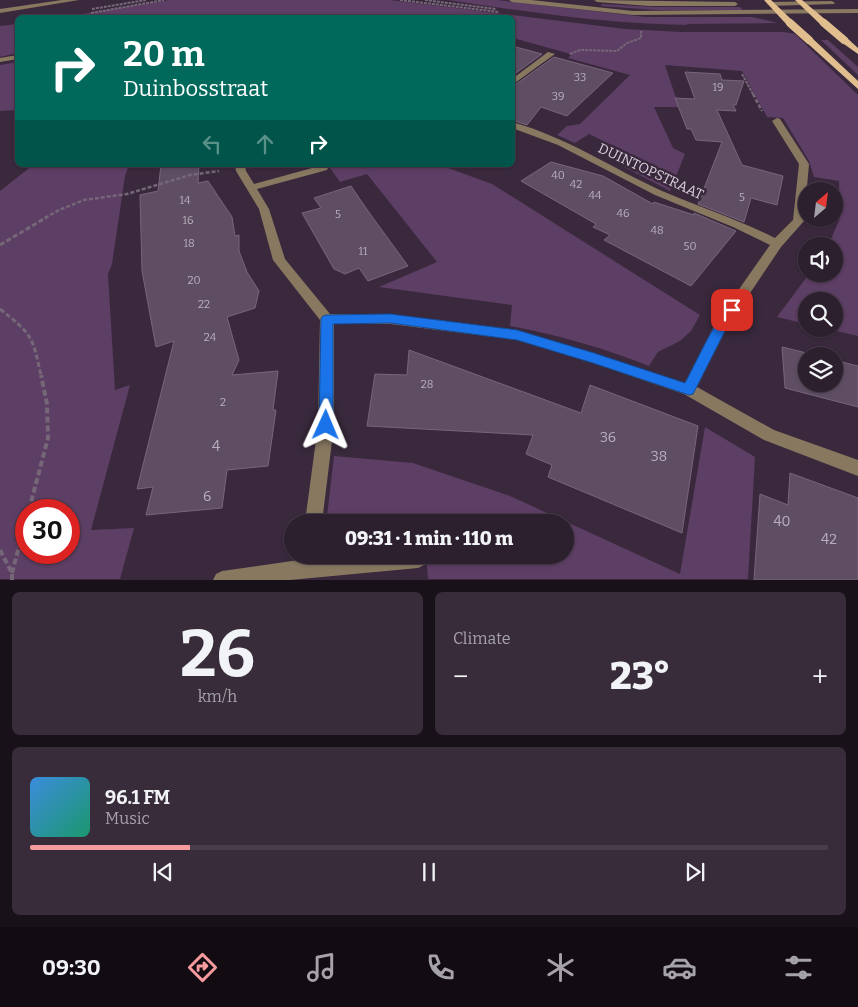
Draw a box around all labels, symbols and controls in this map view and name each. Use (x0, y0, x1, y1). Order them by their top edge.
text: 20 m (123, 33, 205, 75)
icon: right (40, 35, 105, 100)
house number: 33 (574, 71, 586, 84)
text: Duinbosstraat (123, 75, 268, 102)
house number: 19 (713, 81, 723, 94)
house number: 39 (552, 90, 564, 103)
icon: left (198, 130, 226, 158)
icon: ahead (251, 130, 279, 158)
icon: right (304, 130, 332, 158)
street label: DUINTOPSTRAAT (595, 140, 706, 203)
house number: 40 (551, 169, 565, 182)
house number: 42 (570, 178, 582, 191)
north arrow (798, 182, 842, 228)
map controls (798, 182, 843, 392)
house number: 44 (589, 189, 602, 202)
house number: 5 (739, 191, 745, 204)
house number: 14 (180, 194, 191, 207)
house number: 46 (617, 207, 629, 220)
house number: 5 (335, 208, 341, 221)
house number: 16 (183, 214, 193, 227)
house number: 48 (650, 224, 664, 237)
house number: 18 (183, 237, 195, 250)
button: sound (798, 237, 843, 282)
house number: 50 (684, 240, 696, 253)
house number: 11 (359, 245, 368, 258)
house number: 20 (187, 274, 201, 287)
pin (711, 289, 753, 331)
button: search (798, 292, 843, 337)
icon: arrive (718, 296, 746, 324)
house number: 22 (198, 298, 210, 311)
house number: 24 (204, 331, 217, 344)
button: layers (798, 347, 843, 392)
house number: 28 (421, 378, 433, 391)
house number: 2 (220, 396, 226, 409)
position arrow (299, 398, 351, 450)
house number: 36 (600, 429, 616, 446)
house number: 4 (212, 438, 220, 455)
house number: 38 (651, 448, 667, 465)
house number: 6 (203, 488, 211, 505)
speed limit sign: 30 (15, 499, 80, 564)
house number: 40 (773, 513, 791, 530)
text: 09:31 · 1 min · 110 m (345, 527, 513, 550)
house number: 42 (821, 531, 837, 548)
text: 26 (180, 615, 255, 693)
text: Climate (453, 629, 511, 648)
text: 23° (610, 653, 670, 699)
text: − (453, 660, 468, 693)
text: + (812, 660, 828, 693)
text: km/h (198, 687, 237, 706)
text: 96.1 FM (105, 786, 170, 809)
text: Music (105, 809, 150, 828)
icon: previous (149, 858, 177, 886)
icon: pause (415, 858, 443, 886)
icon: next (681, 858, 709, 886)
icon: directions (185, 950, 220, 985)
icon: music (304, 950, 339, 985)
icon: phone (423, 950, 458, 985)
icon: climate (543, 950, 578, 985)
icon: car (662, 950, 697, 985)
icon: filters (781, 950, 816, 985)
text: 09:30 (42, 954, 101, 981)

